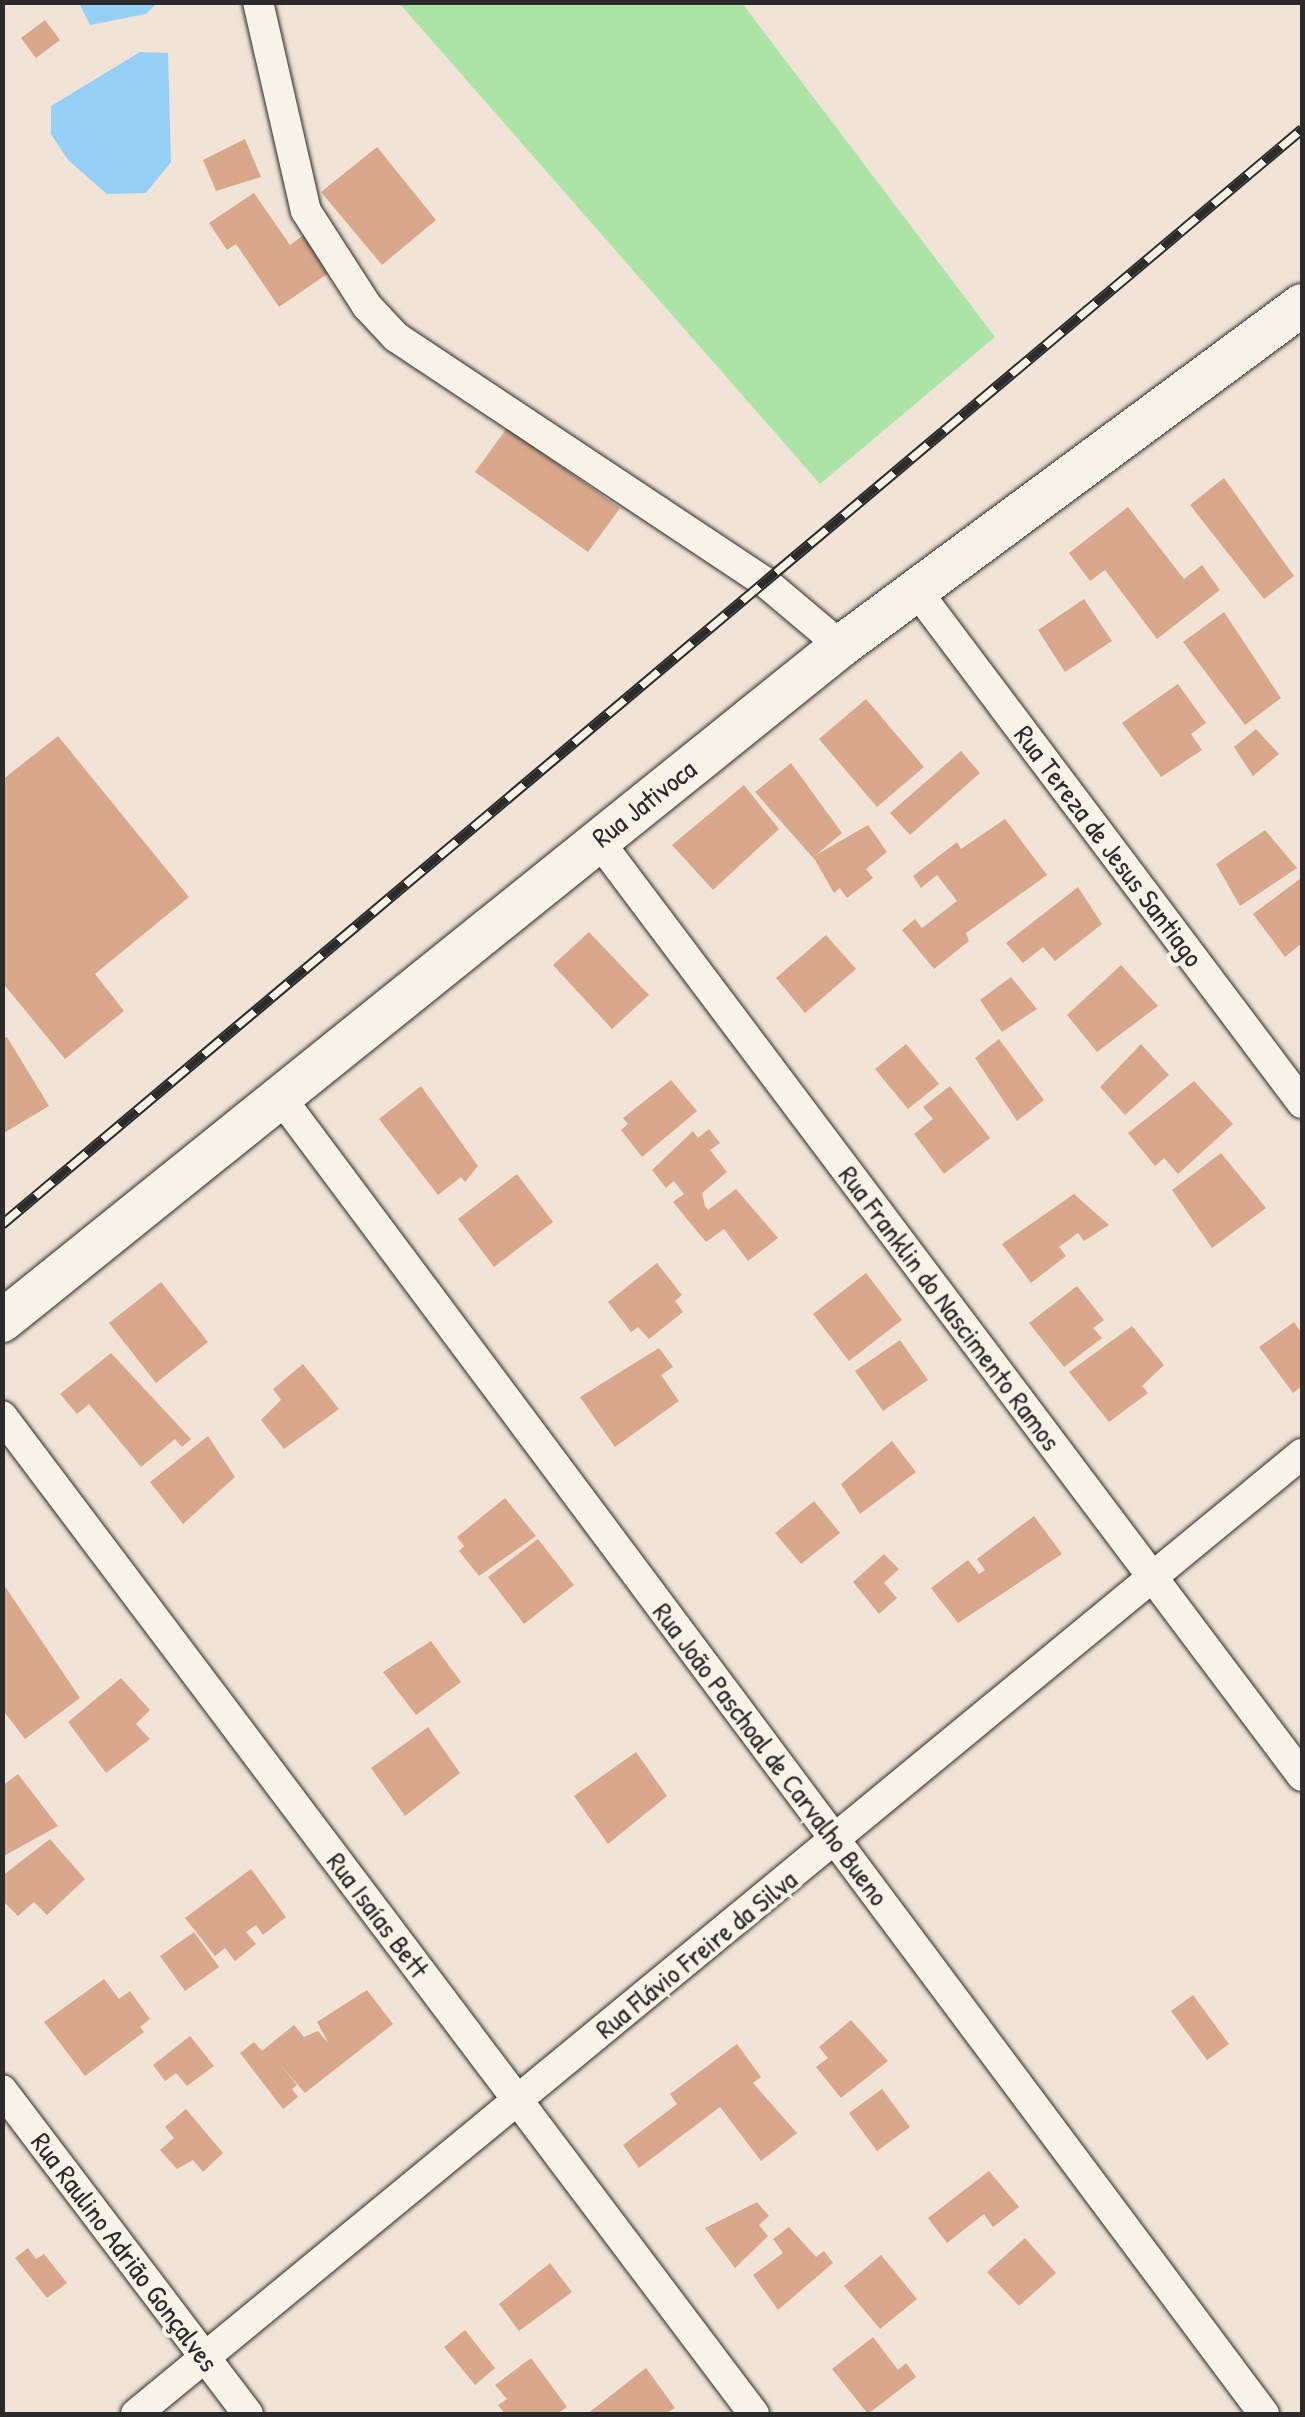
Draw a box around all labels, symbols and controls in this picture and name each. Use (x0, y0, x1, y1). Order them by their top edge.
street label: Rua Tereza de Jesus Santiago (1007, 719, 1211, 973)
street label: Rua Jativoca (585, 752, 703, 854)
street label: Rua Franklin do Nascimento Ramos (832, 1159, 1068, 1457)
street label: Rua João Paschoal de Carvalho Bueno (646, 1596, 896, 1912)
street label: Rua Isaías Bett (320, 1845, 436, 1985)
street label: Rua Flávio Freire da Silva (588, 1862, 804, 2046)
street label: Rua Raulino Adrião Gonçalves (24, 2126, 226, 2378)

